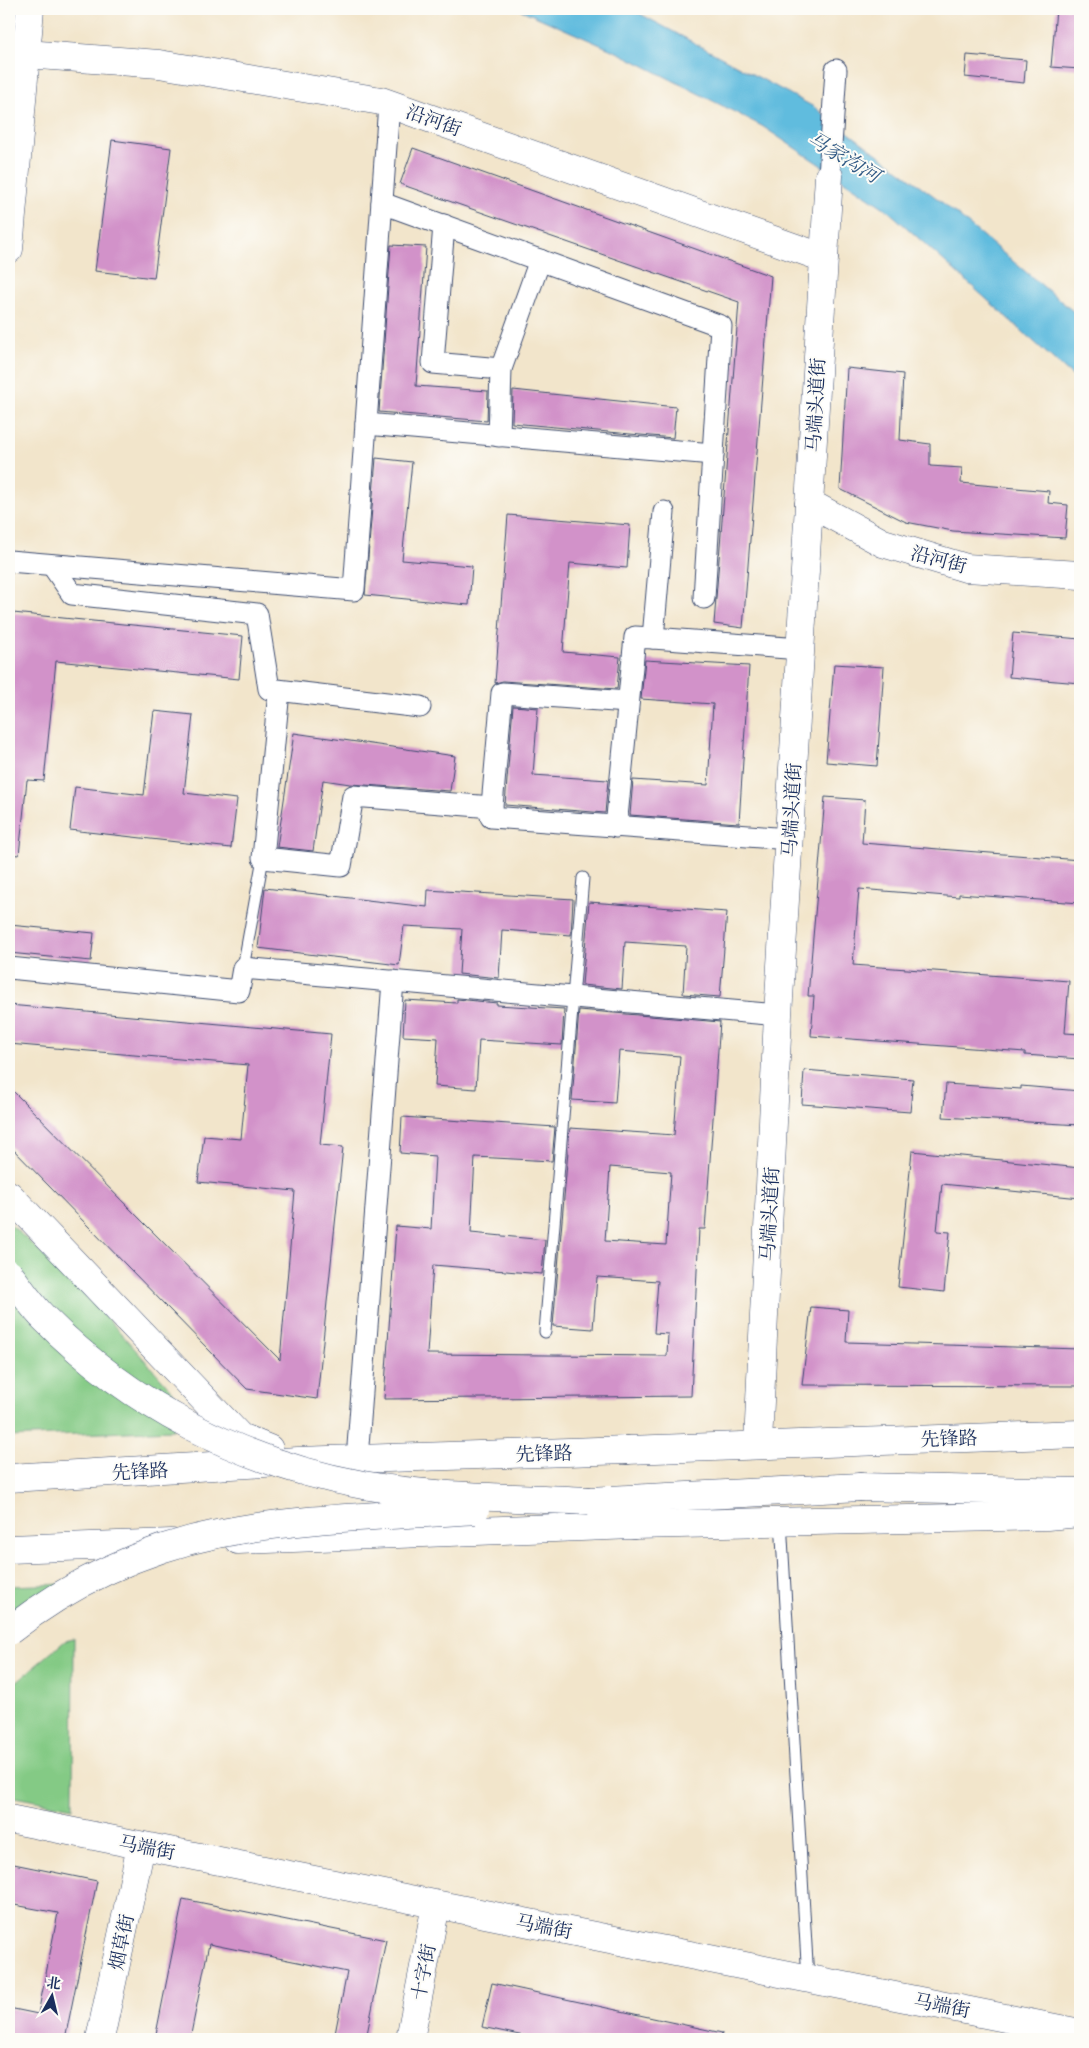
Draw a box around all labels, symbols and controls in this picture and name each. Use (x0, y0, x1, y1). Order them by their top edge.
street label: 沿河街 (403, 101, 464, 141)
water label: 马家沟河 (804, 127, 887, 189)
street label: 马端头道街 (803, 357, 829, 453)
street label: 沿河街 (908, 542, 969, 578)
street label: 马端头道街 (779, 762, 805, 858)
street label: 马端头道街 (757, 1166, 783, 1262)
street label: 先锋路 (920, 1427, 978, 1451)
street label: 先锋路 (515, 1442, 573, 1466)
street label: 先锋路 (111, 1460, 169, 1484)
street label: 马端街 (117, 1832, 177, 1864)
street label: 马端街 (514, 1911, 574, 1943)
street label: 烟草街 (105, 1912, 139, 1972)
street label: 十字街 (408, 1942, 440, 2002)
north arrow (28, 1970, 78, 2020)
text: 北 (46, 1974, 62, 1993)
street label: 马端街 (912, 1990, 972, 2022)

